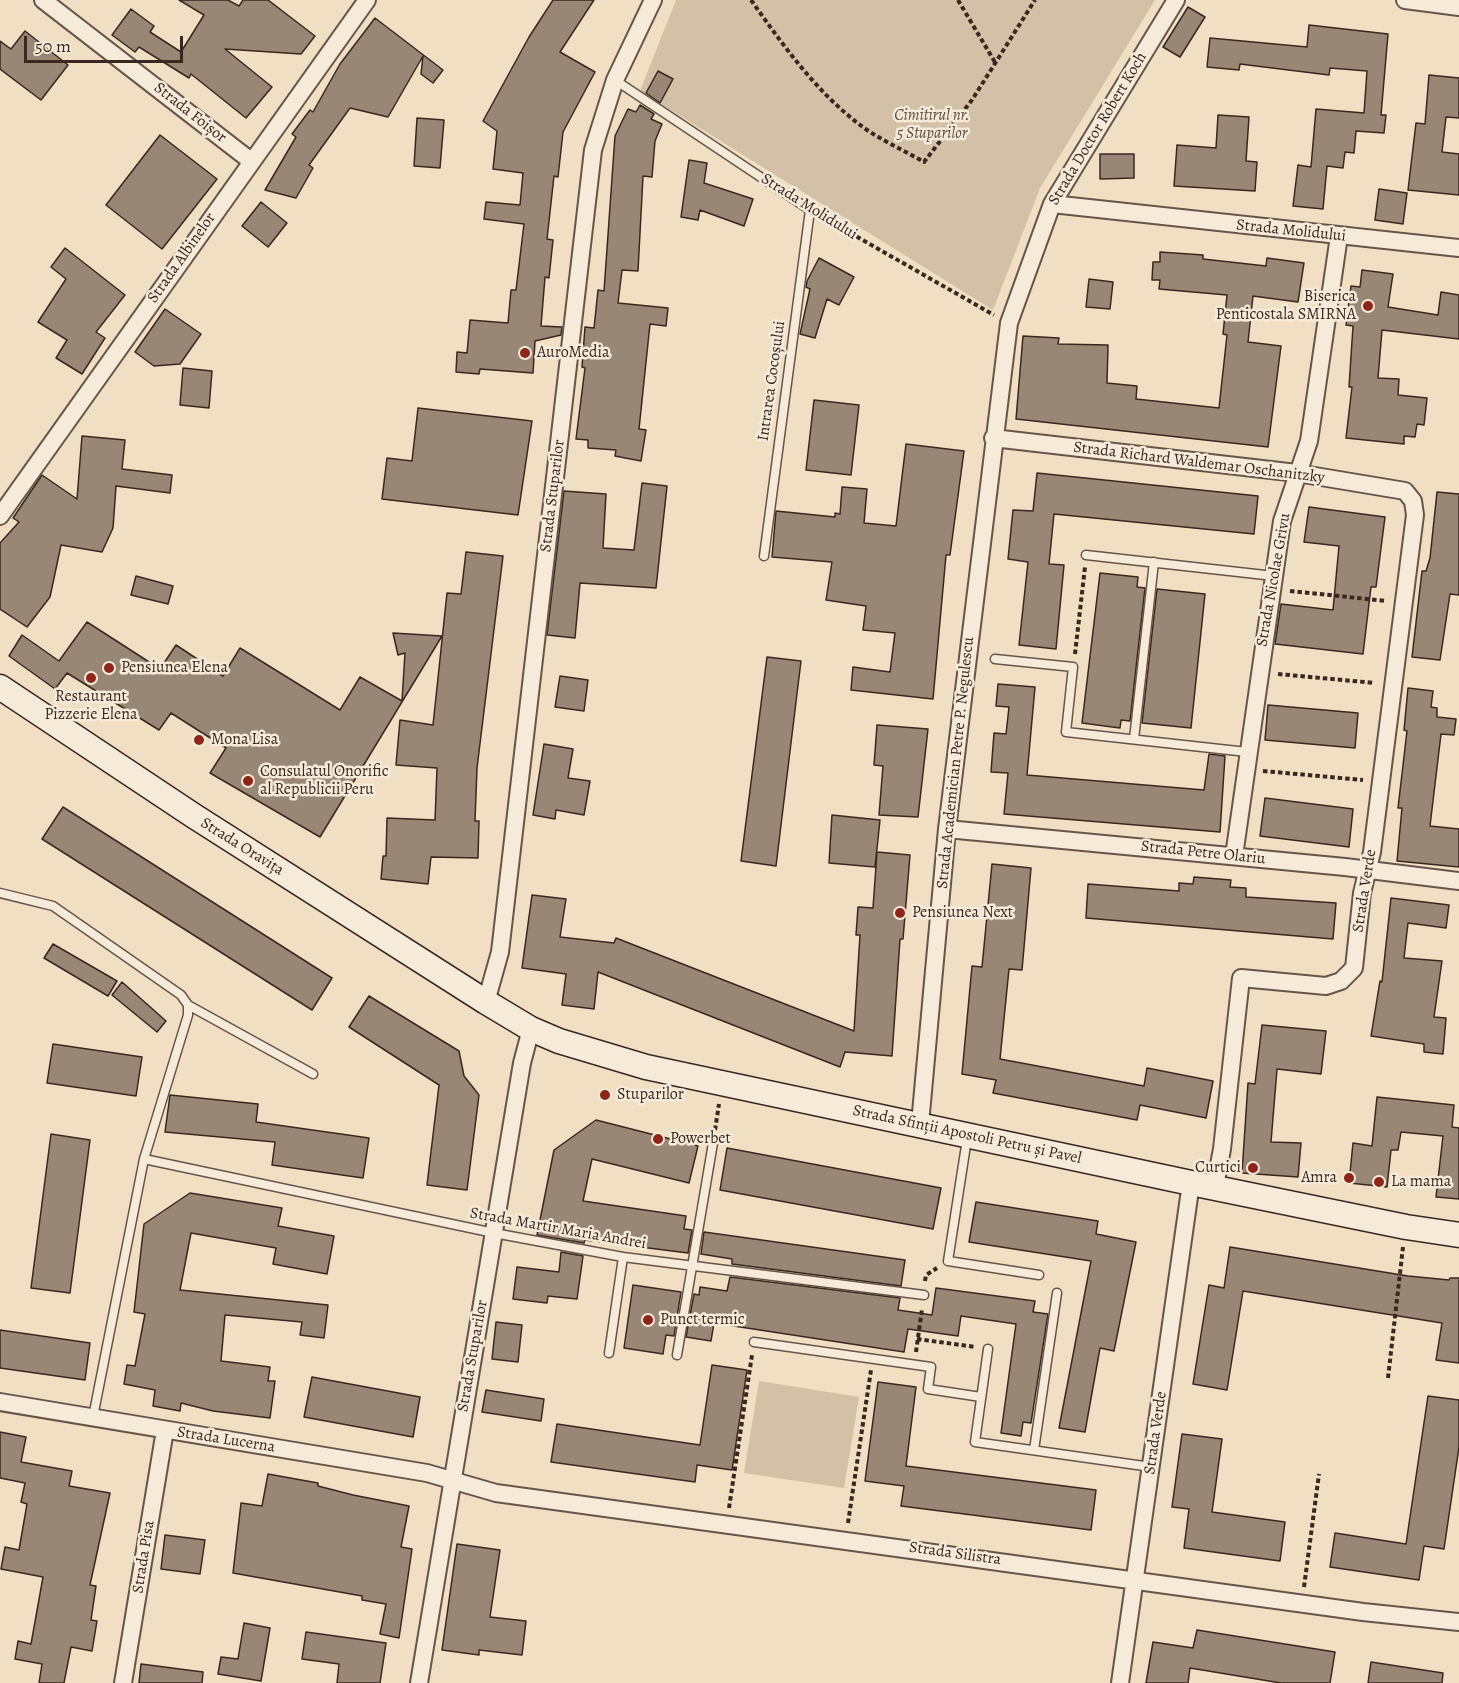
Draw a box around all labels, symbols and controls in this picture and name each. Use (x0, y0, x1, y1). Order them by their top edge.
scale bar (27, 24, 186, 62)
text: 50 m (35, 34, 71, 58)
street label: Strada Doctor Robert Koch (1045, 49, 1151, 209)
street label: Strada Foișor (150, 79, 230, 147)
park label: Cimitirul nr. 5 Stuparilor (894, 106, 970, 144)
street label: Strada Molidului (757, 170, 861, 244)
street label: Strada Albinelor (144, 209, 220, 307)
street label: Strada Molidului (1235, 216, 1347, 246)
place label: Biserica Penticostala SMIRNA (1216, 287, 1356, 325)
marker: Biserica Penticostala SMIRNA (1361, 299, 1375, 313)
street label: Intrarea Cocoșului (754, 320, 790, 442)
place label: AuroMedia (537, 343, 610, 363)
marker: AuroMedia (518, 346, 532, 360)
street label: Strada Richard Waldemar Oschanitzky (1072, 438, 1326, 488)
street label: Strada Stuparilor (537, 439, 569, 553)
street label: Strada Nicolae Grivu (1253, 512, 1295, 648)
street label: Strada Academician Petre P. Negulescu (933, 636, 979, 890)
place label: Pensiunea Elena (121, 658, 228, 678)
marker: Pensiunea Elena (102, 661, 116, 675)
marker: Restaurant Pizzerie Elena (84, 671, 98, 685)
place label: Restaurant Pizzerie Elena (45, 687, 137, 725)
place label: Mona Lisa (211, 730, 278, 750)
marker: Mona Lisa (192, 733, 206, 747)
place label: Consulatul Onorific al Republicii Peru (260, 762, 389, 800)
marker: Consulatul Onorific al Republicii Peru (241, 774, 255, 788)
street label: Strada Oravița (197, 814, 287, 880)
street label: Strada Petre Olariu (1140, 837, 1266, 869)
street label: Strada Verde (1349, 848, 1381, 934)
place label: Pensiunea Next (912, 903, 1013, 923)
marker: Pensiunea Next (893, 906, 907, 920)
place label: Stuparilor (617, 1085, 684, 1105)
marker: Stuparilor (598, 1088, 612, 1102)
street label: Strada Sfinții Apostoli Petru și Pavel (851, 1101, 1083, 1169)
place label: Powerbet (670, 1129, 731, 1149)
marker: Powerbet (651, 1132, 665, 1146)
place label: Curtici (1195, 1158, 1241, 1178)
marker: Curtici (1246, 1161, 1260, 1175)
place label: Amra (1301, 1168, 1337, 1188)
marker: Amra (1342, 1171, 1356, 1185)
place label: La mama (1391, 1172, 1451, 1192)
marker: La mama (1372, 1175, 1386, 1189)
street label: Strada Martir Maria Andrei (468, 1204, 648, 1254)
street label: Strada Stuparilor (454, 1299, 492, 1413)
place label: Punct termic (660, 1310, 745, 1330)
marker: Punct termic (641, 1313, 655, 1327)
street label: Strada Verde (1141, 1390, 1171, 1476)
street label: Strada Lucerna (175, 1423, 277, 1457)
street label: Strada Pisa (129, 1519, 159, 1595)
street label: Strada Silistra (908, 1538, 1002, 1570)

